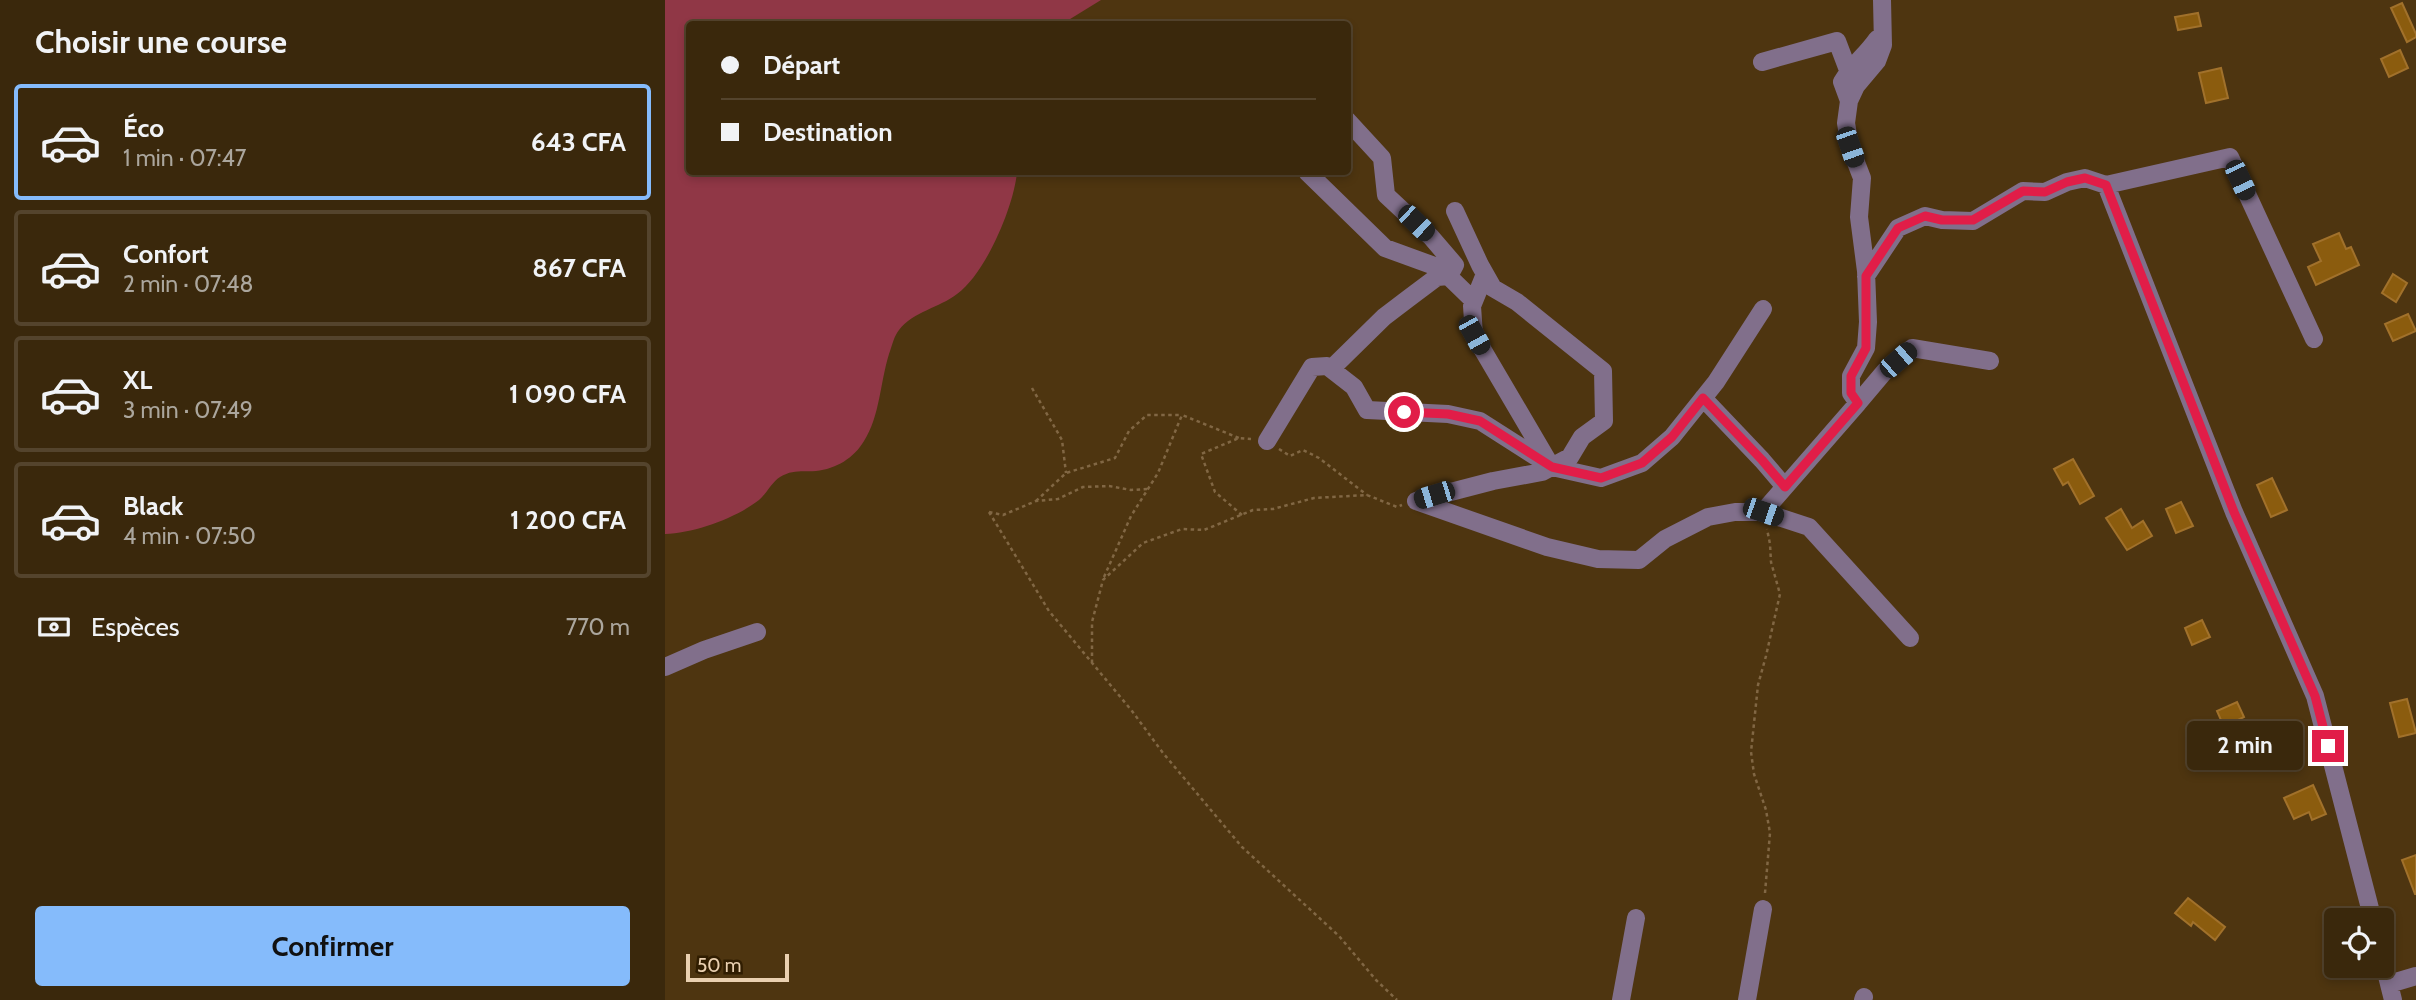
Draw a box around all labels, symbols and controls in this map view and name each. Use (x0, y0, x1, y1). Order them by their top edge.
text: Choisir une course (35, 22, 287, 61)
text: Départ (763, 49, 840, 81)
icon: car (39, 111, 102, 174)
text: Éco (123, 112, 164, 144)
text: Destination (763, 116, 893, 148)
car (1834, 124, 1867, 170)
text: 643 CFA (531, 126, 626, 158)
text: 1 min · 07:47 (123, 144, 246, 172)
car (2222, 157, 2259, 203)
car (1394, 201, 1439, 245)
icon: car (39, 237, 102, 300)
text: Confort (123, 238, 209, 270)
text: 867 CFA (532, 252, 626, 284)
text: 2 min · 07:48 (123, 270, 253, 298)
car (1455, 312, 1494, 358)
car (1876, 338, 1921, 382)
icon: car (39, 363, 102, 426)
text: XL (123, 364, 152, 396)
text: 1 090 CFA (509, 378, 626, 410)
text: 3 min · 07:49 (123, 396, 253, 424)
route start (1388, 396, 1420, 428)
car (1411, 479, 1458, 511)
icon: car (39, 489, 102, 552)
text: Black (123, 490, 183, 522)
car (1740, 495, 1787, 529)
text: 1 200 CFA (510, 504, 626, 536)
text: 4 min · 07:50 (123, 522, 256, 550)
icon: cash (35, 608, 73, 646)
text: Espèces (91, 611, 180, 643)
text: 770 m (566, 613, 630, 641)
callout: 2 min (2188, 722, 2303, 770)
route end (2312, 730, 2344, 762)
text: 2 min (2217, 731, 2273, 759)
button: Confirmer (35, 906, 630, 986)
map controls (2324, 908, 2394, 978)
button: locate (2324, 908, 2394, 978)
scale bar (686, 951, 789, 983)
text: 50 m (697, 954, 741, 977)

